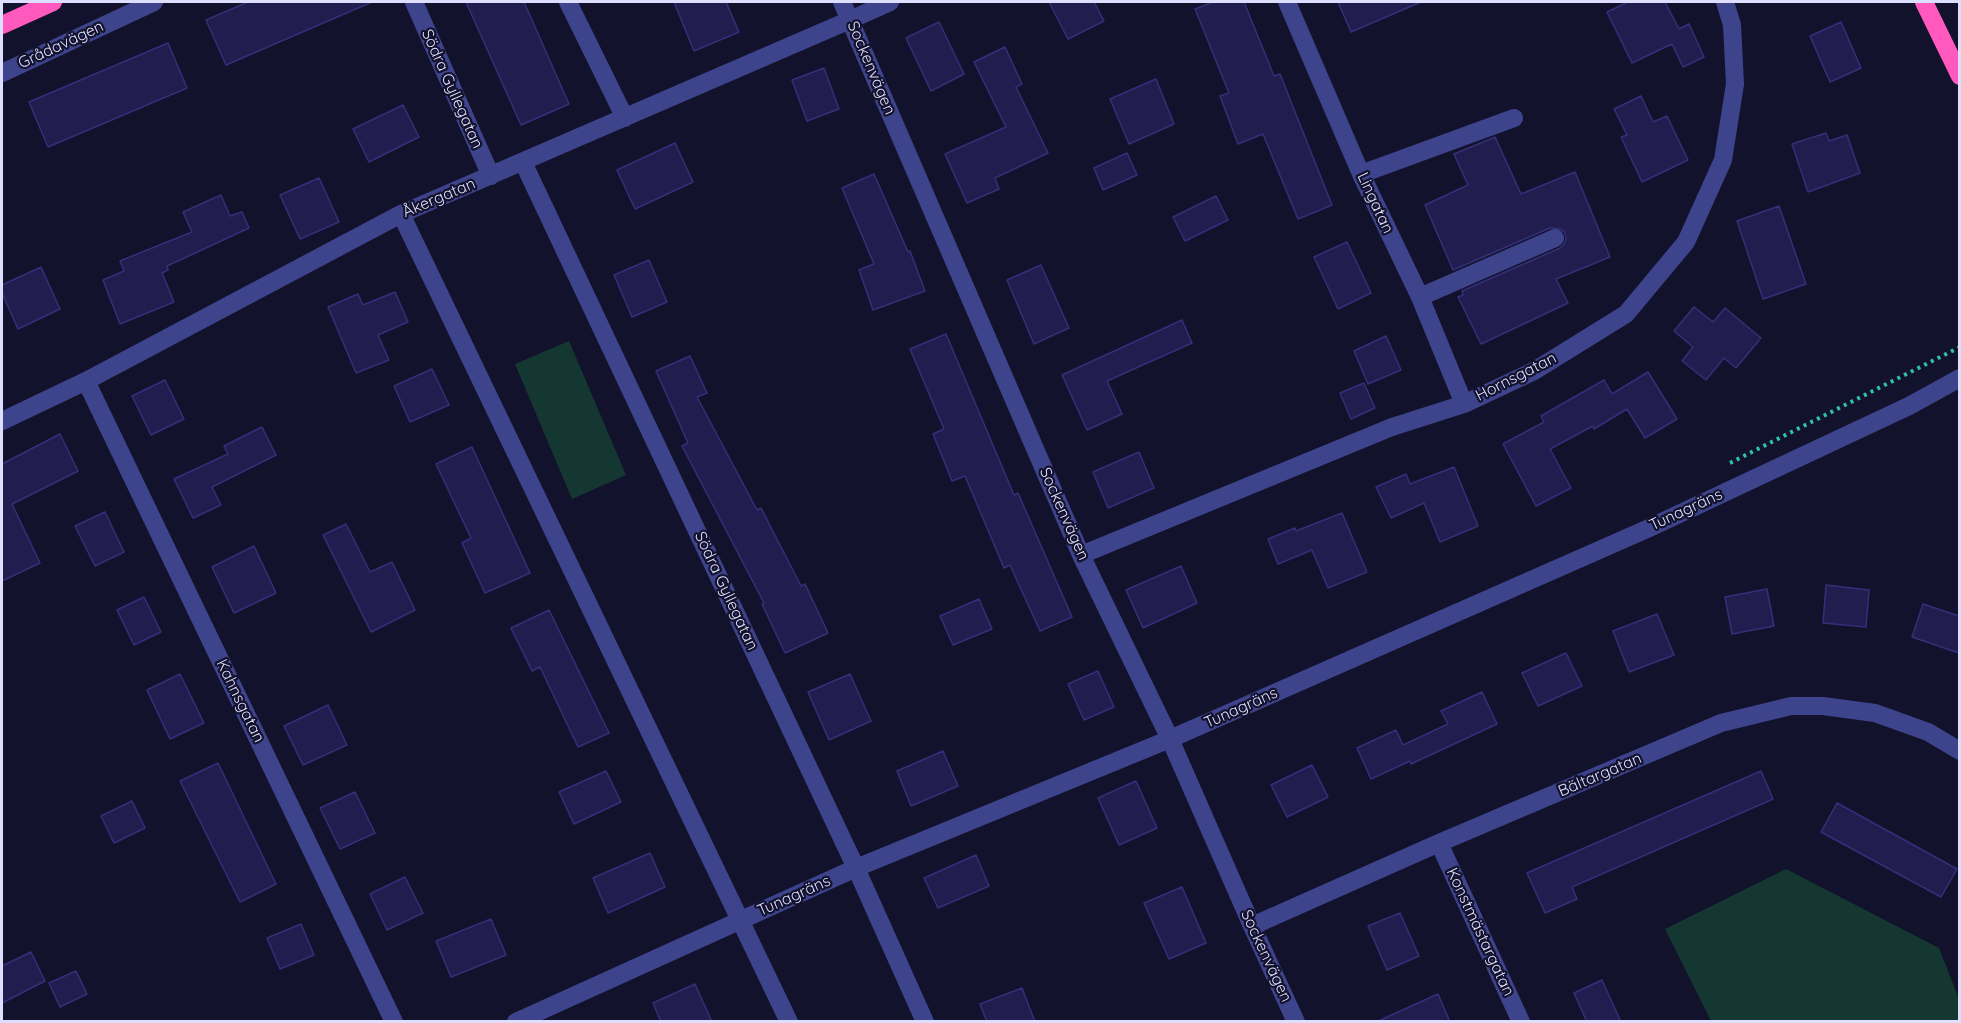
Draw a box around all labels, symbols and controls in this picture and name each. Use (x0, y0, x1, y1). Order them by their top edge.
street label: Grådavägen (15, 17, 107, 73)
street label: Sockenvägen (843, 18, 899, 118)
street label: Södra Gyllegatan (417, 26, 487, 152)
street label: Lingatan (1353, 169, 1397, 237)
street label: Åkergatan (400, 174, 478, 222)
street label: Hornsgatan (1472, 348, 1560, 406)
street label: Sockenvägen (1035, 465, 1093, 563)
street label: Tunagräns (1647, 485, 1725, 535)
street label: Södra Gyllegatan (690, 529, 762, 653)
street label: Kahnsgatan (212, 656, 268, 746)
street label: Tunagräns (1201, 683, 1281, 733)
street label: Bältargatan (1555, 749, 1645, 801)
street label: Konstmästargatan (1442, 865, 1518, 999)
street label: Tunagräns (754, 871, 834, 921)
street label: Sockenvägen (1236, 907, 1296, 1005)

